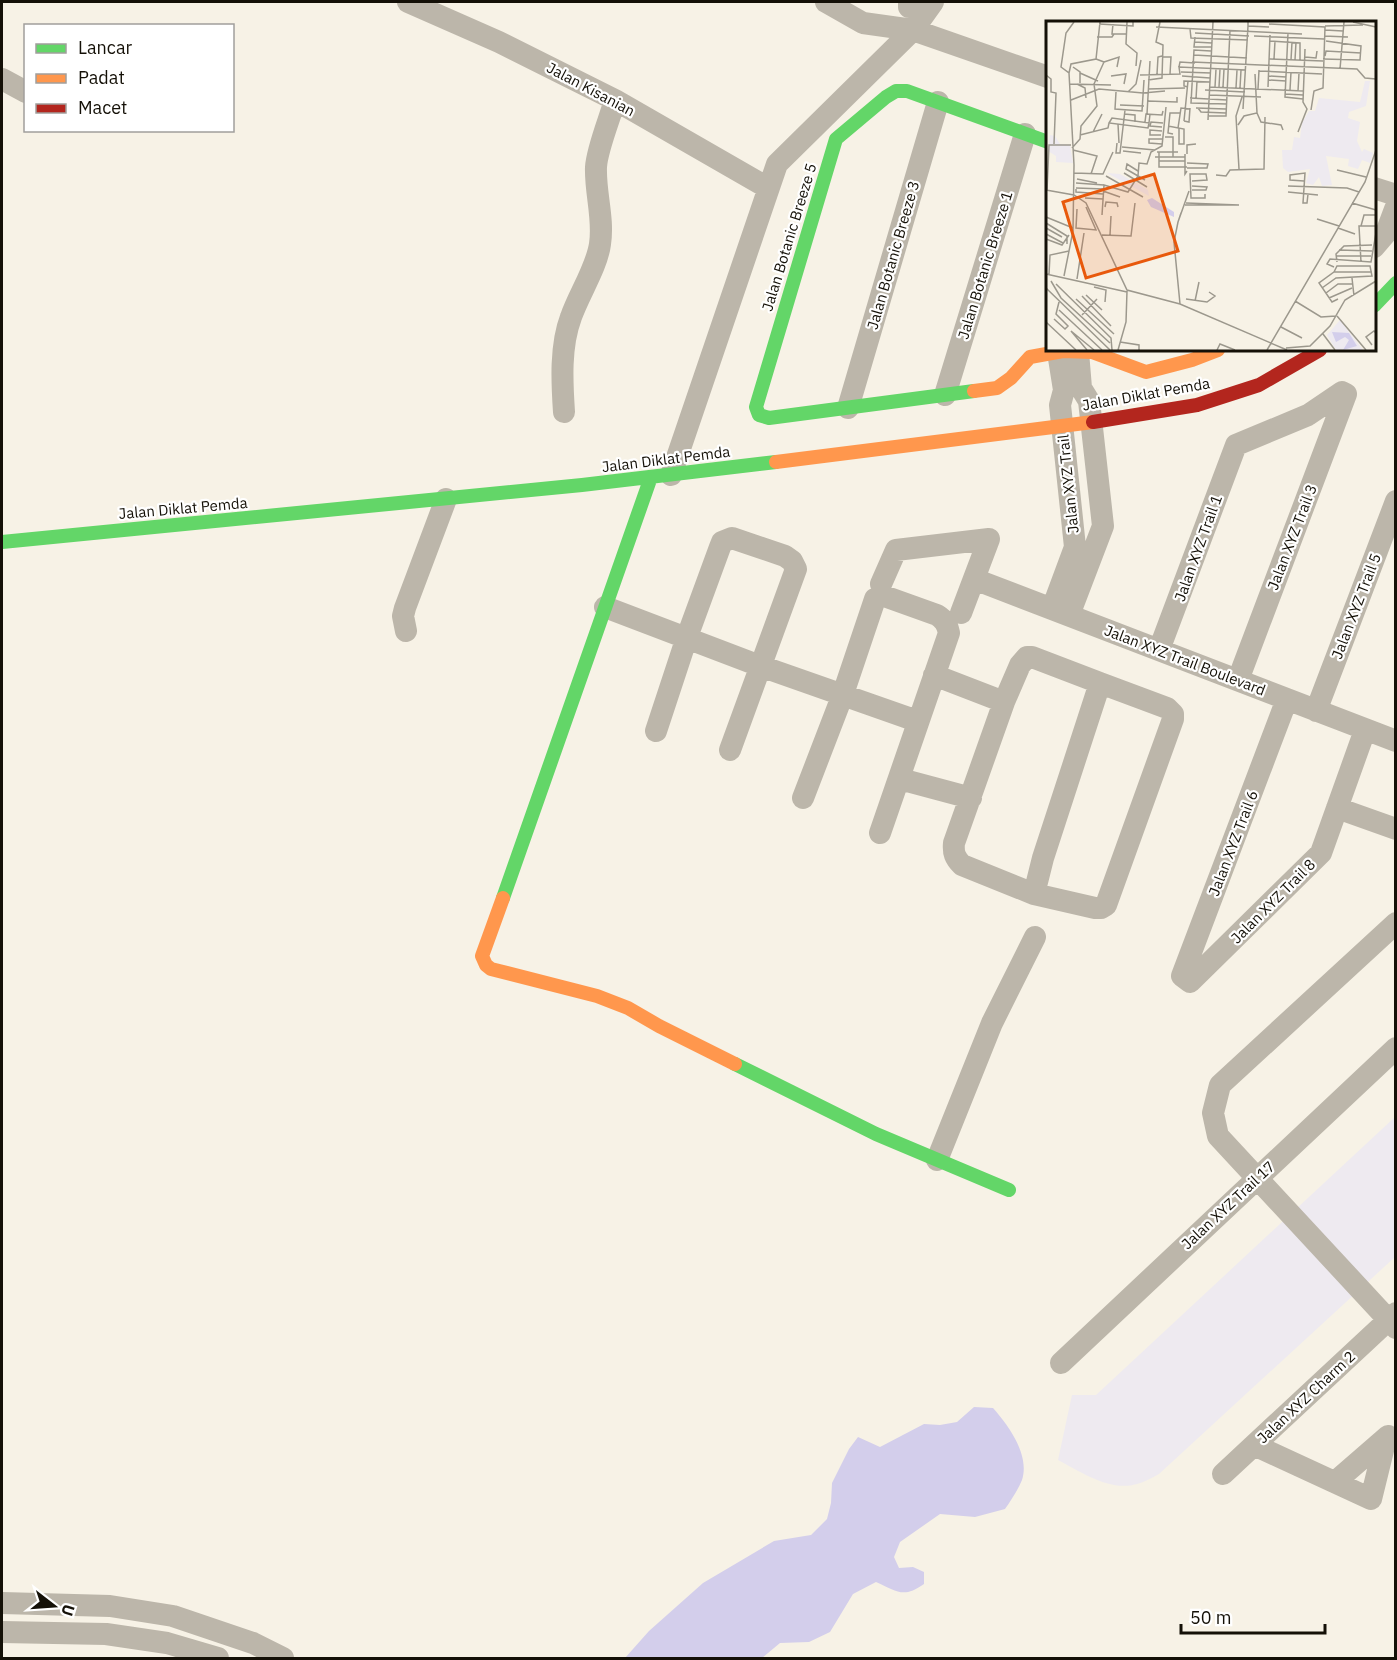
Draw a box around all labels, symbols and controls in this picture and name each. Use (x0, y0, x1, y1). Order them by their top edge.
inset map (1046, 21, 1376, 351)
legend (24, 24, 234, 132)
text: Lancar (78, 36, 133, 59)
street label: Jalan Kisanian (544, 58, 638, 120)
text: Padat (78, 66, 125, 89)
text: Macet (78, 96, 127, 119)
street label: Jalan Botanic Breeze 5 (757, 161, 821, 313)
street label: Jalan Botanic Breeze 3 (863, 178, 923, 332)
street label: Jalan Botanic Breeze 1 (953, 189, 1017, 341)
street label: Jalan Diklat Pemda (1081, 373, 1211, 415)
street label: Jalan XYZ Trail (1053, 434, 1083, 534)
street label: Jalan Diklat Pemda (601, 442, 731, 476)
street label: Jalan XYZ Trail 3 (1263, 481, 1321, 593)
street label: Jalan XYZ Trail 1 (1170, 492, 1226, 604)
street label: Jalan Diklat Pemda (118, 493, 248, 523)
street label: Jalan XYZ Trail 5 (1327, 550, 1385, 662)
street label: Jalan XYZ Trail Boulevard (1102, 620, 1268, 700)
street label: Jalan XYZ Trail 6 (1204, 787, 1262, 899)
street label: Jalan XYZ Trail 8 (1227, 855, 1319, 947)
street label: Jalan XYZ Trail 17 (1177, 1157, 1279, 1253)
street label: Jalan XYZ Charm 2 (1253, 1347, 1359, 1447)
north arrow (24, 1576, 84, 1636)
scale bar (1181, 1597, 1325, 1635)
text: U (57, 1602, 80, 1619)
text: 50 m (1190, 1606, 1232, 1629)

